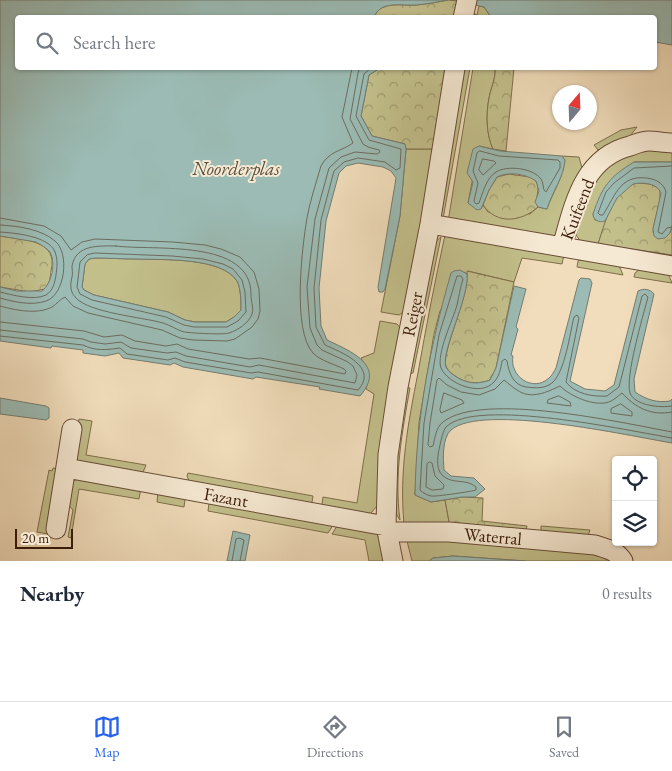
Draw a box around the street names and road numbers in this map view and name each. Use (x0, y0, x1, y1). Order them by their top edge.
street label: Kuifeend (555, 174, 600, 243)
street label: Reiger (396, 290, 428, 338)
street label: Fazant (202, 482, 250, 512)
street label: Waterral (463, 522, 523, 550)

